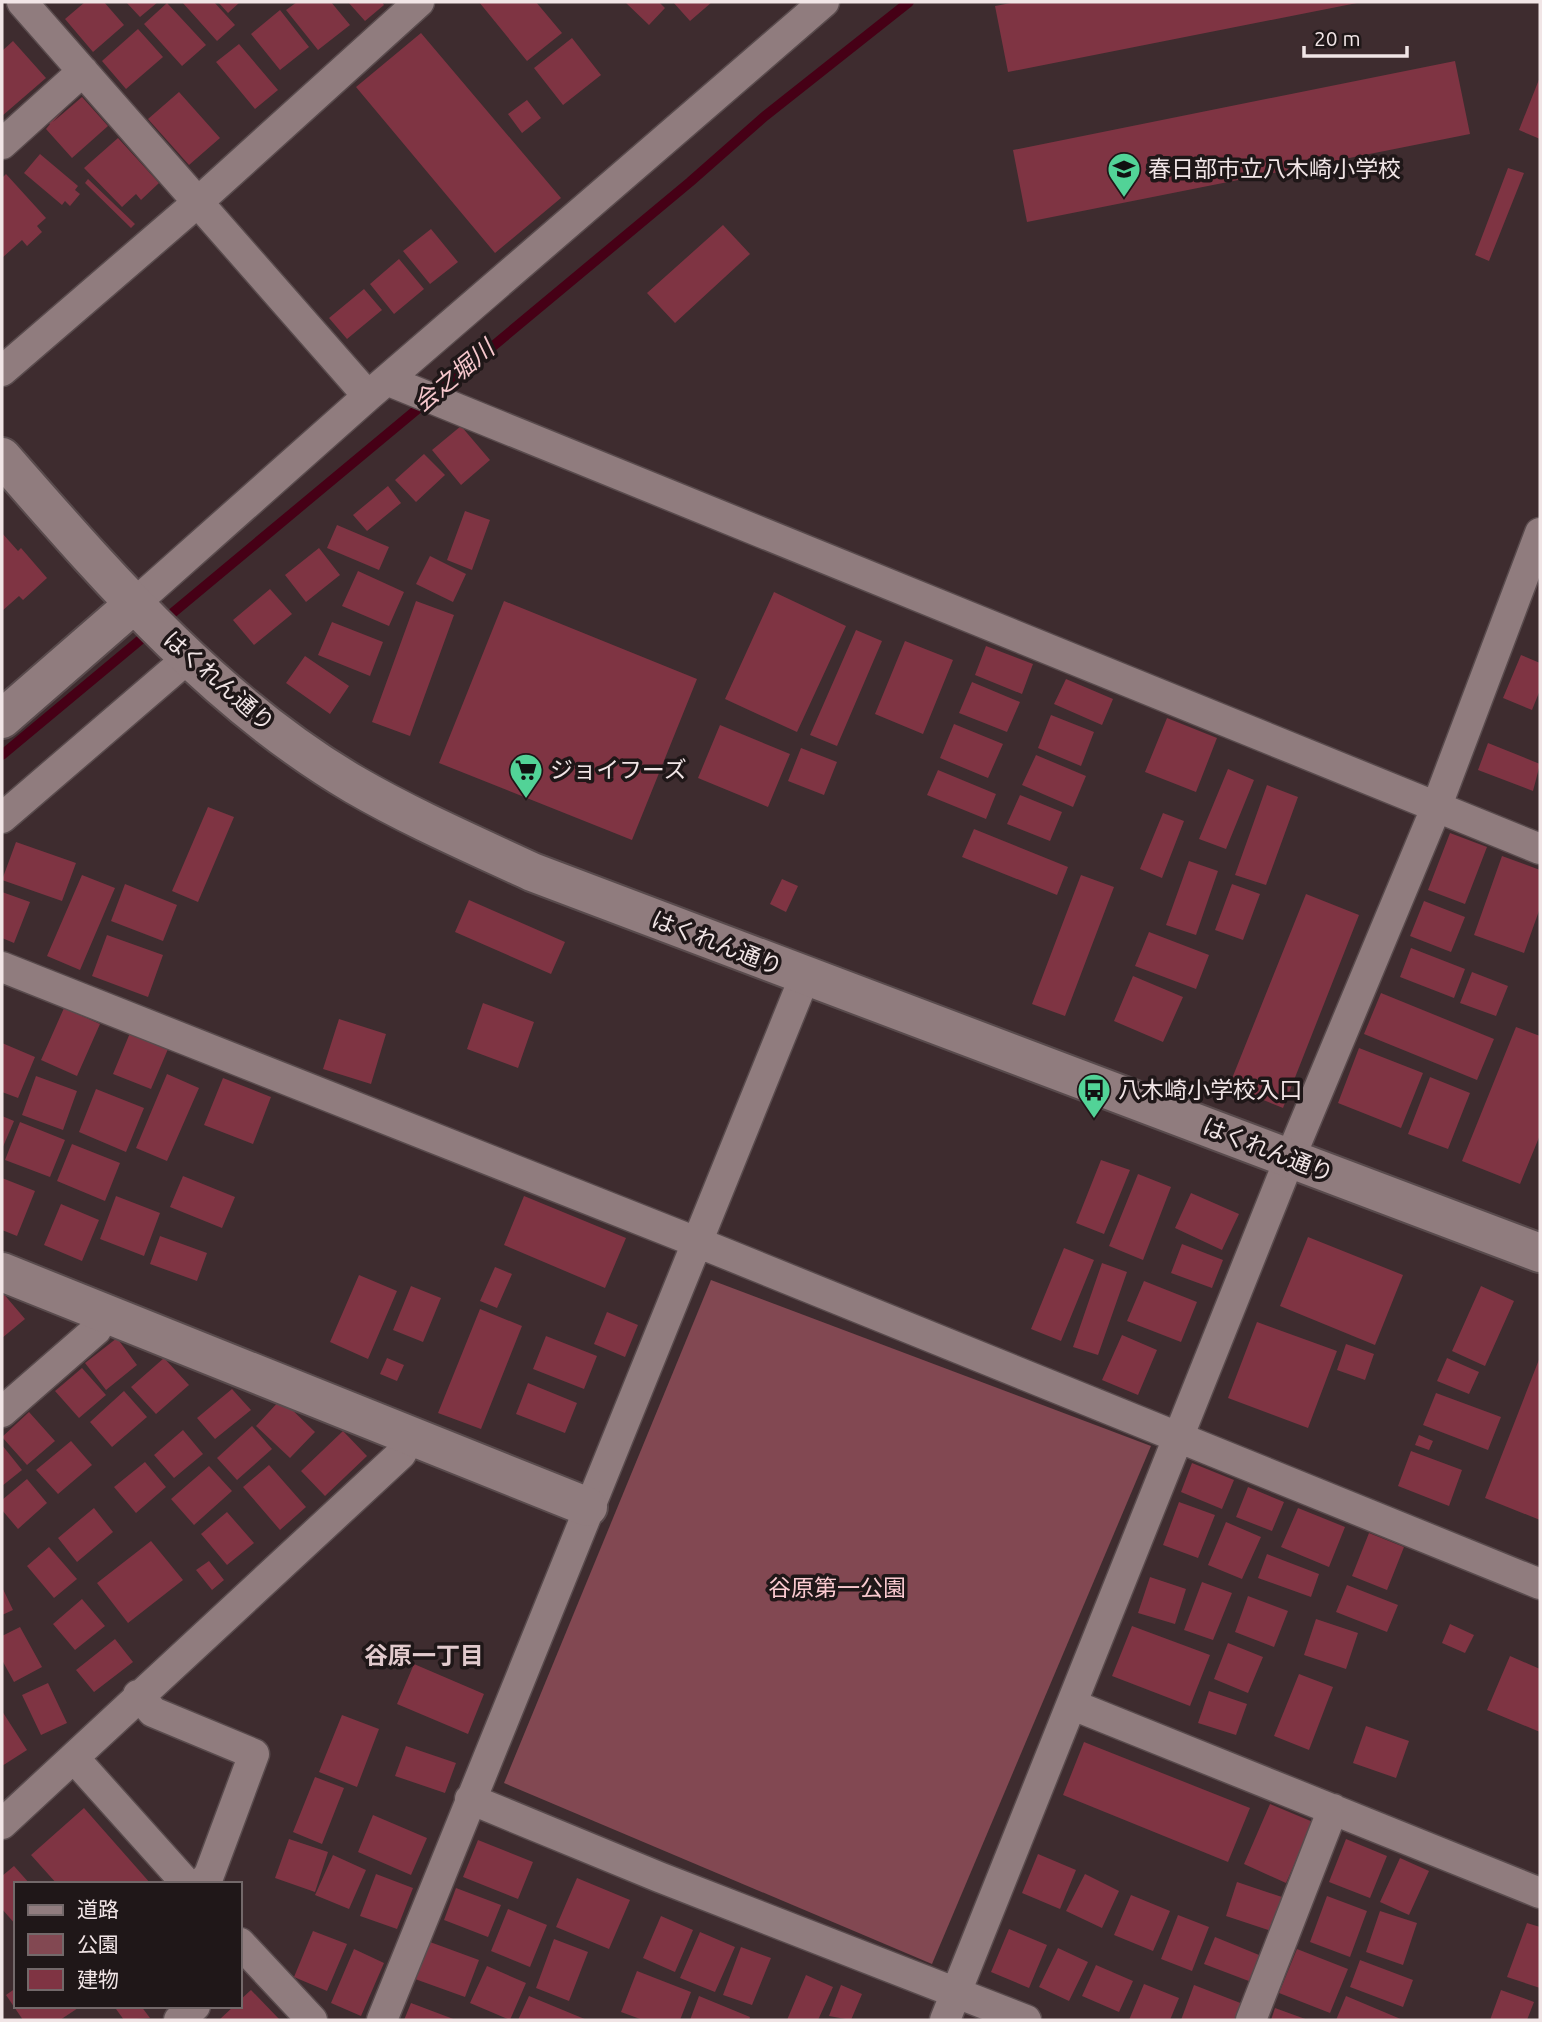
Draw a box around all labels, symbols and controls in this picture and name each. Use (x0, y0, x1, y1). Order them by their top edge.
scale bar (1304, 14, 1407, 58)
text: 20 m (1314, 26, 1361, 50)
school or university icon: 春日部市立八木崎小学校 (1105, 150, 1143, 199)
place label: 春日部市立八木崎小学校 (1148, 156, 1401, 181)
water label: 会之堀川 (408, 332, 501, 417)
street label: はくれん通り (159, 626, 280, 735)
supermarket icon: ジョイフーズ (507, 751, 545, 800)
place label: ジョイフーズ (550, 757, 687, 782)
street label: はくれん通り (648, 906, 786, 979)
bus stop icon: 八木崎小学校入口 (1075, 1071, 1113, 1120)
place label: 八木崎小学校入口 (1118, 1077, 1302, 1102)
street label: はくれん通り (1199, 1113, 1337, 1186)
park label: 谷原第一公園 (768, 1575, 906, 1600)
district label: 谷原一丁目 (364, 1642, 484, 1669)
legend (14, 1882, 242, 2008)
text: 道路 (77, 1897, 119, 1921)
text: 公園 (77, 1932, 119, 1956)
text: 建物 (77, 1967, 119, 1991)

